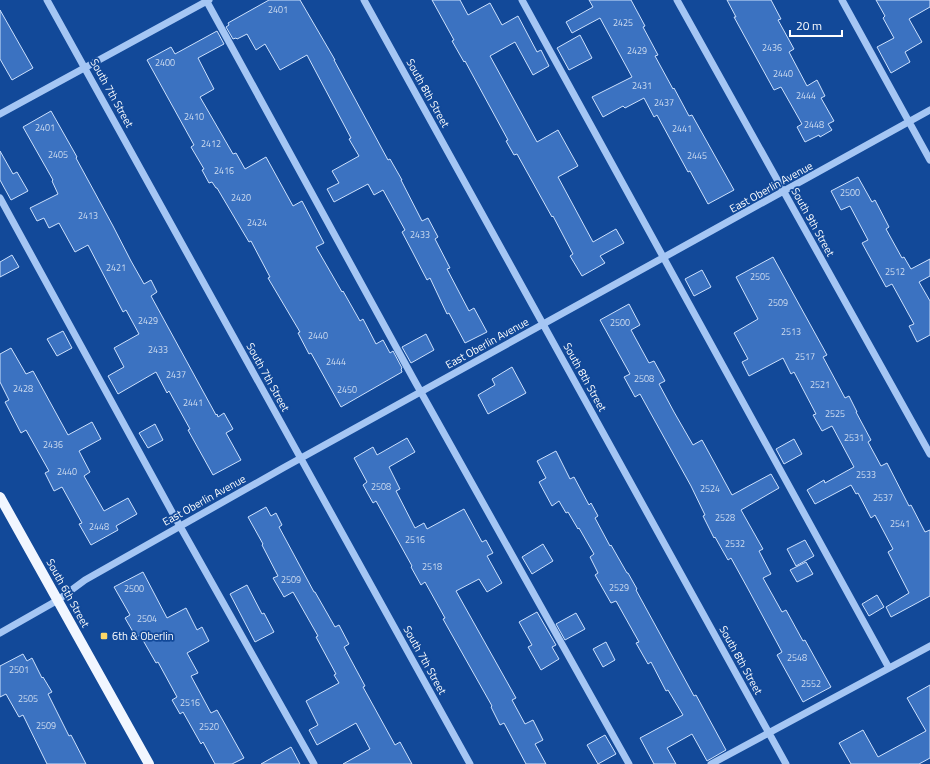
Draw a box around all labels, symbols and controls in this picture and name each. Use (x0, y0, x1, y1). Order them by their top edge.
house number: 2401 (268, 3, 288, 16)
scale bar (790, 12, 842, 38)
house number: 2425 (613, 16, 633, 29)
text: 20 m (796, 16, 822, 35)
house number: 2436 (762, 41, 782, 54)
house number: 2429 (627, 44, 647, 57)
street label: South 7th Street (86, 56, 138, 130)
house number: 2400 (155, 56, 175, 69)
street label: South 8th Street (402, 56, 454, 130)
house number: 2440 (773, 67, 793, 80)
house number: 2431 (632, 79, 652, 92)
house number: 2444 (796, 89, 816, 102)
house number: 2437 (654, 96, 674, 109)
house number: 2410 (184, 110, 204, 123)
house number: 2448 (804, 118, 824, 131)
house number: 2401 (35, 121, 55, 134)
house number: 2441 (672, 122, 692, 135)
house number: 2412 (201, 137, 221, 150)
house number: 2405 (48, 148, 68, 161)
house number: 2445 (687, 149, 707, 162)
street label: East Oberlin Avenue (726, 157, 816, 217)
house number: 2416 (214, 164, 234, 177)
street label: South 9th Street (787, 185, 839, 259)
house number: 2500 (840, 186, 860, 199)
house number: 2420 (231, 191, 251, 204)
house number: 2413 (78, 209, 98, 222)
house number: 2424 (247, 216, 267, 229)
house number: 2433 (410, 228, 430, 241)
house number: 2421 (106, 261, 126, 274)
house number: 2512 (885, 265, 905, 278)
house number: 2505 (750, 270, 770, 283)
house number: 2509 (768, 296, 788, 309)
street label: East Oberlin Avenue (442, 313, 532, 373)
house number: 2429 (138, 314, 158, 327)
house number: 2500 (610, 316, 630, 329)
house number: 2513 (781, 325, 801, 338)
house number: 2440 (308, 329, 328, 342)
street label: South 7th Street (242, 340, 294, 414)
street label: South 8th Street (559, 340, 611, 414)
house number: 2433 (148, 343, 168, 356)
house number: 2517 (795, 350, 815, 363)
house number: 2444 (326, 355, 346, 368)
house number: 2437 (166, 368, 186, 381)
house number: 2508 (634, 372, 654, 385)
house number: 2521 (810, 378, 830, 391)
house number: 2428 (13, 382, 33, 395)
house number: 2450 (337, 383, 357, 396)
house number: 2441 (183, 396, 203, 409)
house number: 2525 (825, 407, 845, 420)
house number: 2531 (844, 431, 864, 444)
house number: 2436 (43, 438, 63, 451)
house number: 2440 (57, 465, 77, 478)
house number: 2533 (856, 468, 876, 481)
street label: East Oberlin Avenue (159, 470, 249, 530)
house number: 2508 (371, 480, 391, 493)
house number: 2524 (700, 482, 720, 495)
house number: 2537 (873, 491, 893, 504)
house number: 2528 (715, 511, 735, 524)
house number: 2541 (890, 517, 910, 530)
house number: 2448 (89, 520, 109, 533)
house number: 2516 (405, 533, 425, 546)
house number: 2532 (725, 537, 745, 550)
street label: South 6th Street (42, 556, 94, 630)
house number: 2518 (422, 560, 442, 573)
house number: 2509 (281, 573, 301, 586)
house number: 2529 (609, 581, 629, 594)
house number: 2500 (124, 582, 144, 595)
house number: 2504 (137, 612, 157, 625)
street label: South 7th Street (399, 623, 451, 697)
street label: South 8th Street (715, 623, 767, 697)
place label: 6th & Oberlin (112, 628, 174, 644)
marker: 6th & Oberlin (99, 631, 109, 641)
house number: 2548 (787, 651, 807, 664)
house number: 2501 (9, 663, 29, 676)
house number: 2552 (801, 677, 821, 690)
house number: 2505 (18, 692, 38, 705)
house number: 2516 (180, 696, 200, 709)
house number: 2509 (36, 719, 56, 732)
house number: 2520 (199, 720, 219, 733)

